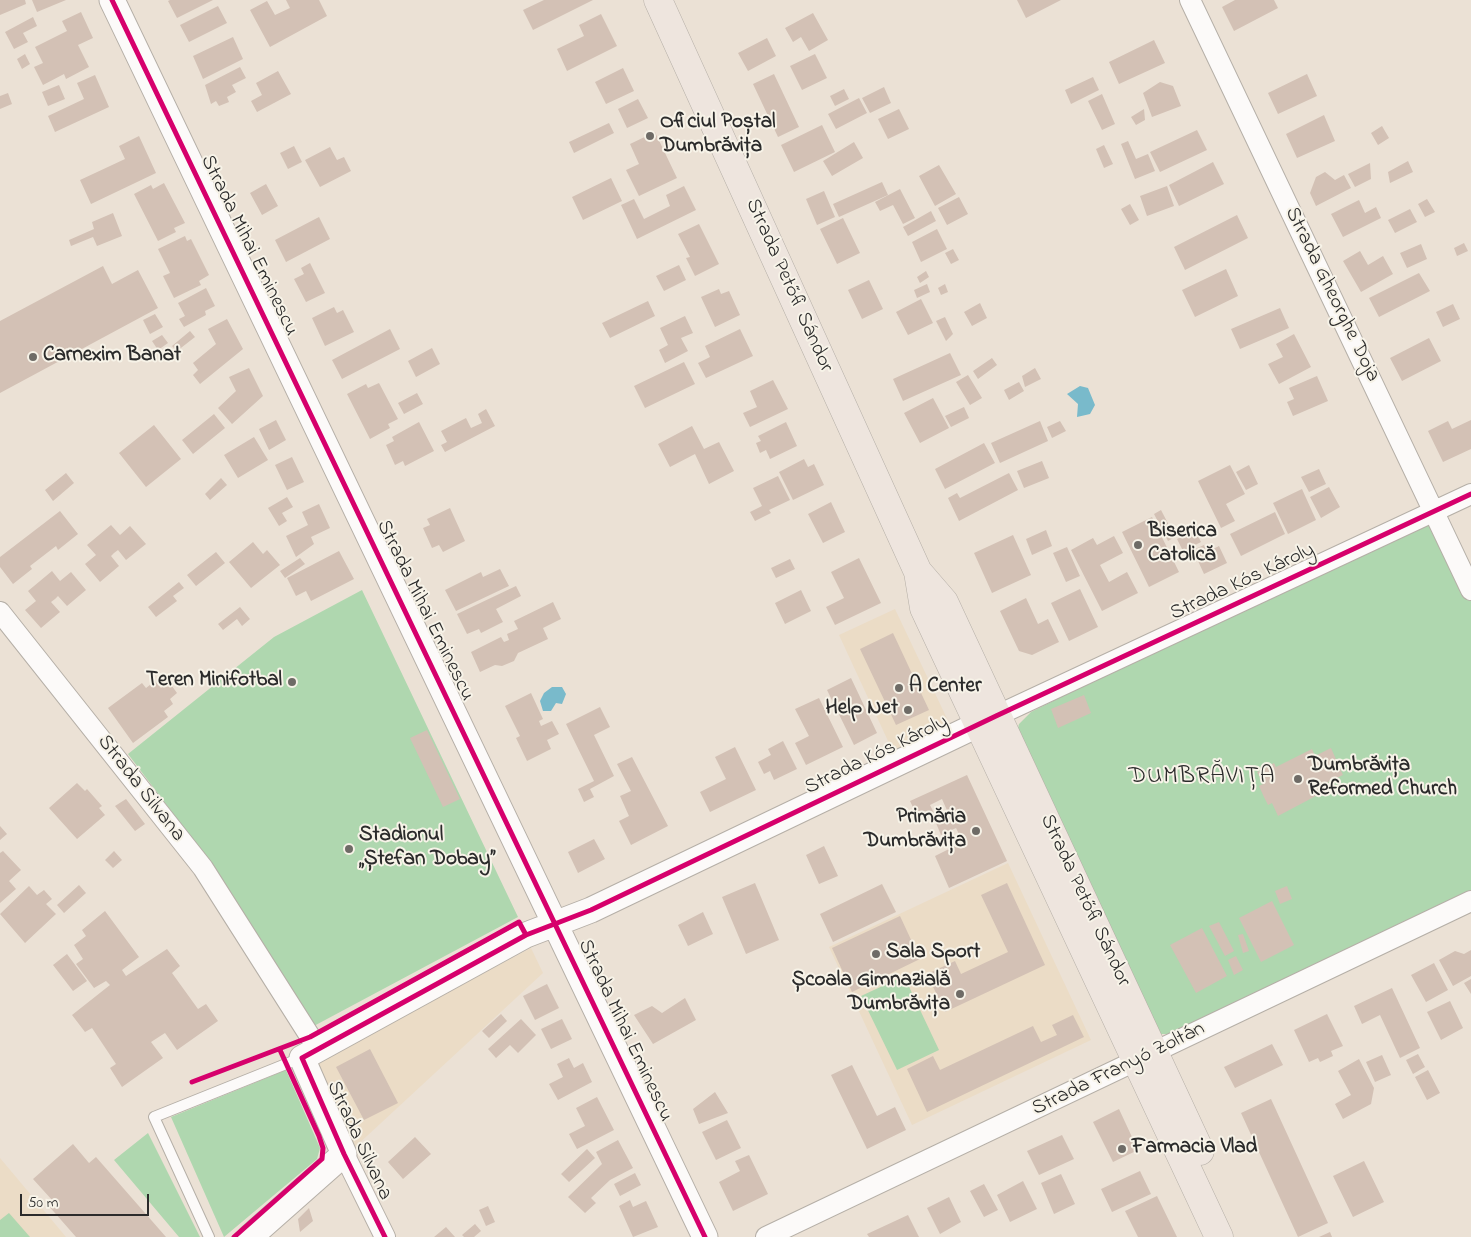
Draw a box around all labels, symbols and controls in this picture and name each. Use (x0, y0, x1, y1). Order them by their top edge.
place label: Oficiul Poștal Dumbrăvița (660, 111, 776, 161)
marker: Oficiul Poștal Dumbrăvița (644, 130, 656, 142)
street label: Strada Mihai Eminescu (193, 151, 303, 341)
street label: Strada Petőfi Sándor (738, 195, 838, 377)
street label: Strada Gheorghe Doja (1278, 203, 1384, 387)
place label: Carnexim Banat (43, 344, 181, 370)
marker: Carnexim Banat (27, 351, 39, 363)
street label: Strada Mihai Eminescu (369, 516, 479, 706)
place label: Biserica Catolică (1148, 520, 1217, 570)
street label: Strada Kós Károly (1167, 538, 1319, 628)
marker: Biserica Catolică (1132, 539, 1144, 551)
place label: Teren Minifotbal (146, 669, 282, 695)
place label: A Center (909, 675, 981, 701)
marker: Teren Minifotbal (286, 676, 298, 688)
marker: A Center (893, 682, 905, 694)
place label: Help Net (826, 697, 898, 723)
marker: Help Net (902, 704, 914, 716)
street label: Strada Kós Károly (801, 710, 953, 802)
street label: Strada Silvana (90, 731, 190, 847)
place label: Dumbrăvița Reformed Church (1308, 754, 1457, 804)
district label: DUMBRĂVIȚA (1127, 764, 1277, 792)
marker: Dumbrăvița Reformed Church (1292, 773, 1304, 785)
place label: Primăria Dumbrăvița (864, 806, 966, 856)
street label: Strada Petőfi Sándor (1033, 811, 1135, 991)
place label: Stadionul „Ștefan Dobay” (359, 824, 495, 874)
marker: Primăria Dumbrăvița (970, 825, 982, 837)
marker: Stadionul „Ștefan Dobay” (343, 843, 355, 855)
street label: Strada Mihai Eminescu (571, 936, 677, 1126)
place label: Sala Sport (886, 941, 980, 967)
marker: Sala Sport (870, 948, 882, 960)
place label: Școala Gimnazială Dumbrăvița (792, 969, 950, 1019)
marker: Școala Gimnazială Dumbrăvița (954, 988, 966, 1000)
street label: Strada Franyó Zoltán (1028, 1017, 1210, 1123)
street label: Strada Silvana (319, 1077, 397, 1205)
place label: Farmacia Vlad (1132, 1136, 1257, 1162)
marker: Farmacia Vlad (1116, 1143, 1128, 1155)
scale bar (22, 1184, 151, 1216)
text: 50 m (28, 1192, 58, 1214)

